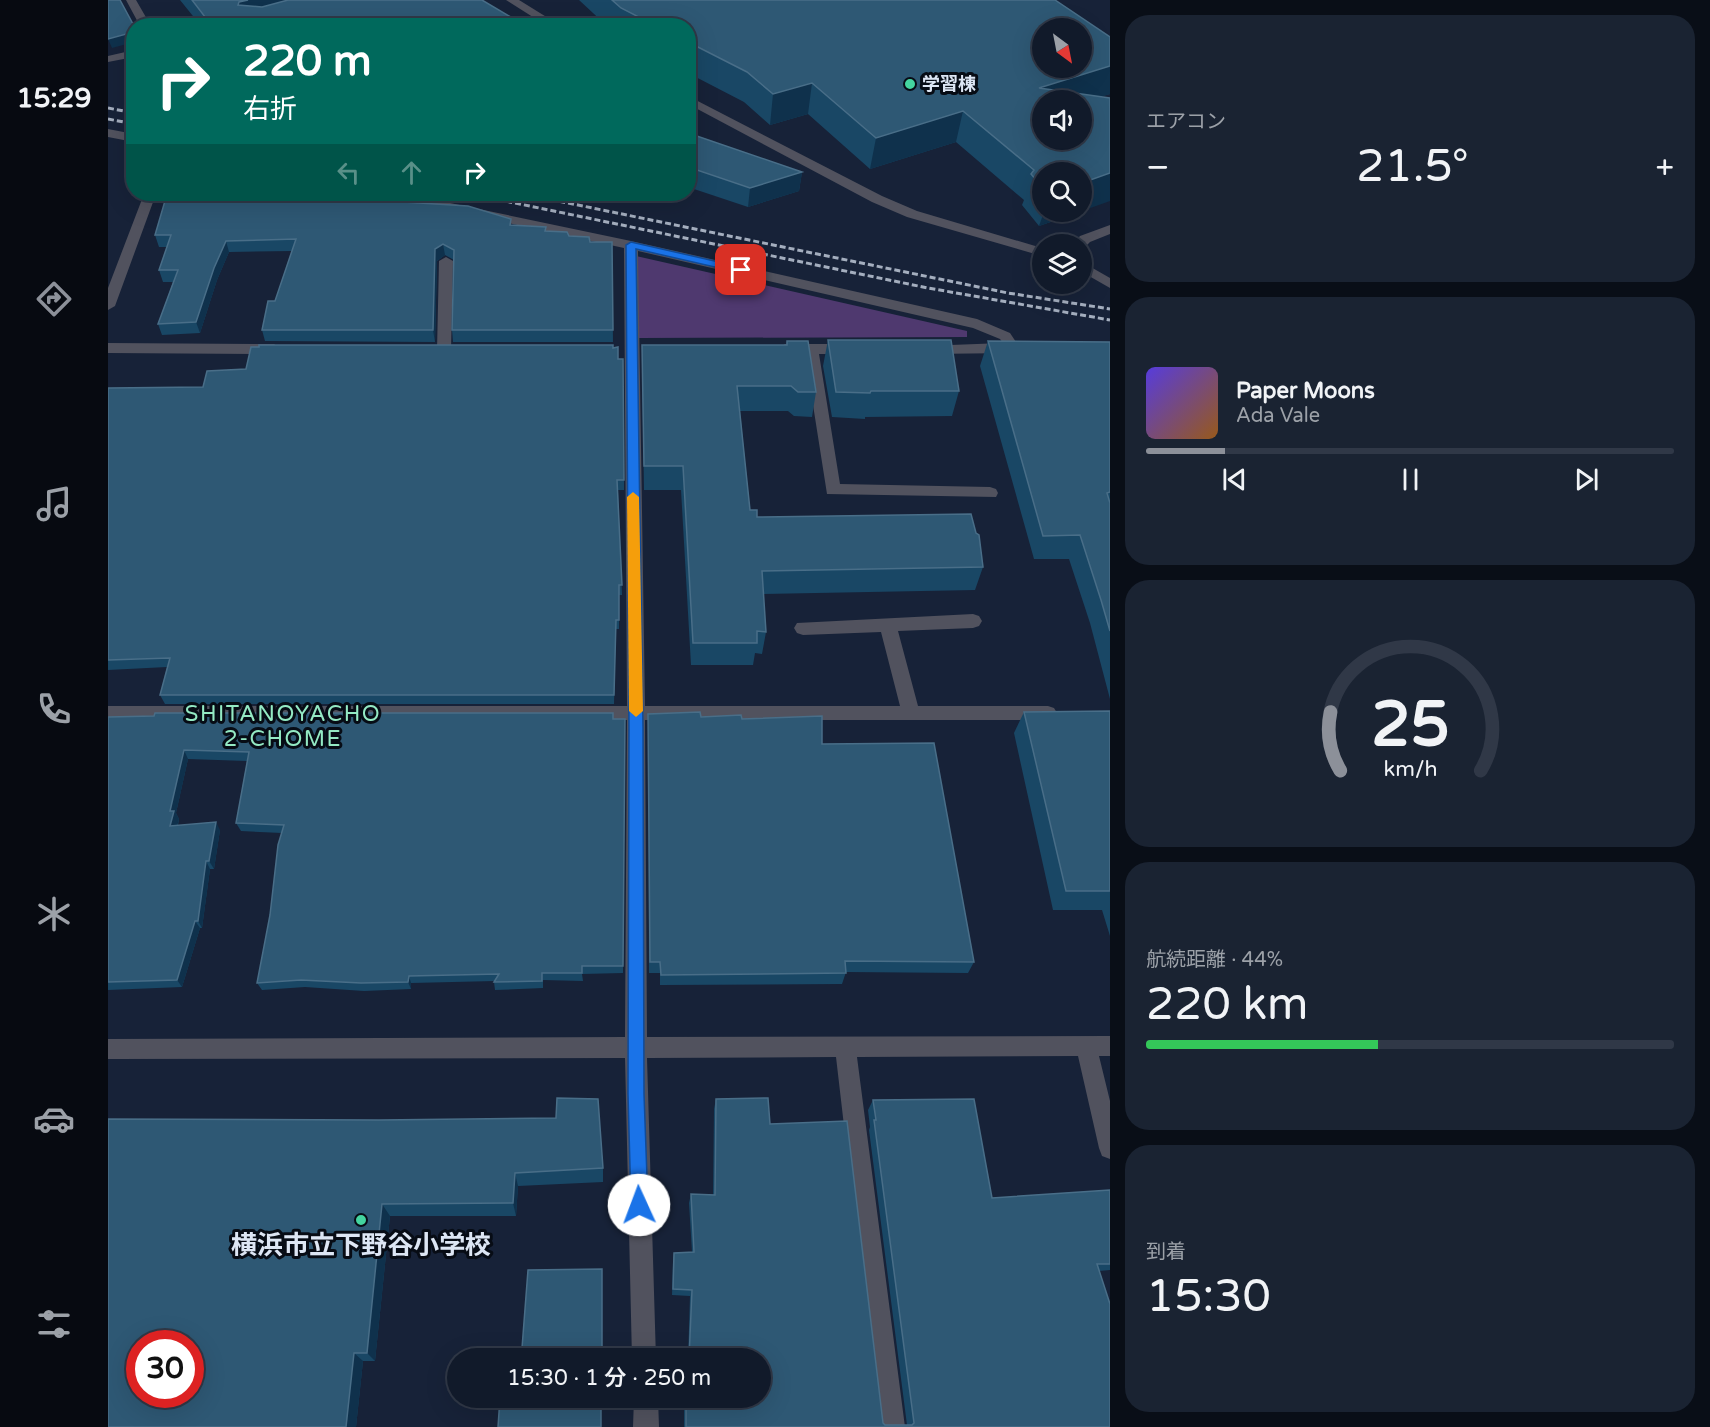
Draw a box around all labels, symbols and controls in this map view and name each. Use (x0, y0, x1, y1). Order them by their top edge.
north arrow (1032, 18, 1092, 78)
map controls (1032, 18, 1092, 294)
text: 220 m (243, 36, 372, 87)
icon: right (144, 42, 222, 120)
place label: 学習棟 (922, 73, 976, 95)
marker: 学習棟 (903, 77, 917, 91)
text: 15:29 (17, 82, 91, 115)
button: sound (1032, 90, 1092, 150)
text: 右折 (243, 93, 297, 126)
text: エアコン (1146, 110, 1226, 134)
text: 21.5° (1356, 140, 1469, 194)
text: − (1146, 148, 1170, 187)
text: + (1655, 148, 1674, 187)
icon: left (332, 156, 365, 189)
icon: ahead (395, 156, 428, 189)
icon: right (458, 156, 491, 189)
button: search (1032, 162, 1092, 222)
button: layers (1032, 234, 1092, 294)
pin (715, 244, 766, 295)
icon: arrive (724, 253, 757, 286)
icon: directions (33, 278, 75, 320)
text: Paper Moons (1236, 378, 1375, 404)
text: Ada Vale (1236, 404, 1320, 428)
icon: previous (1218, 463, 1251, 496)
icon: pause (1394, 463, 1427, 496)
icon: next (1570, 463, 1603, 496)
icon: music (33, 483, 75, 525)
icon: phone (33, 688, 75, 730)
text: 25 (1371, 688, 1449, 763)
district label: SHITANOYACHO 2-CHOME (185, 701, 381, 752)
text: km/h (1383, 756, 1437, 782)
icon: climate (33, 893, 75, 935)
text: 航続距離 · 44% (1146, 948, 1283, 972)
text: 220 km (1146, 978, 1308, 1032)
icon: car (33, 1098, 75, 1140)
position arrow (607, 1173, 671, 1237)
marker: 横浜市立下野谷小学校 (354, 1213, 368, 1227)
place label: 横浜市立下野谷小学校 (231, 1230, 491, 1261)
text: 到着 (1146, 1240, 1186, 1264)
text: 15:30 (1146, 1270, 1271, 1324)
icon: filters (33, 1303, 75, 1345)
speed limit sign: 30 (126, 1330, 204, 1408)
text: 15:30 · 1 分 · 250 m (507, 1365, 711, 1391)

